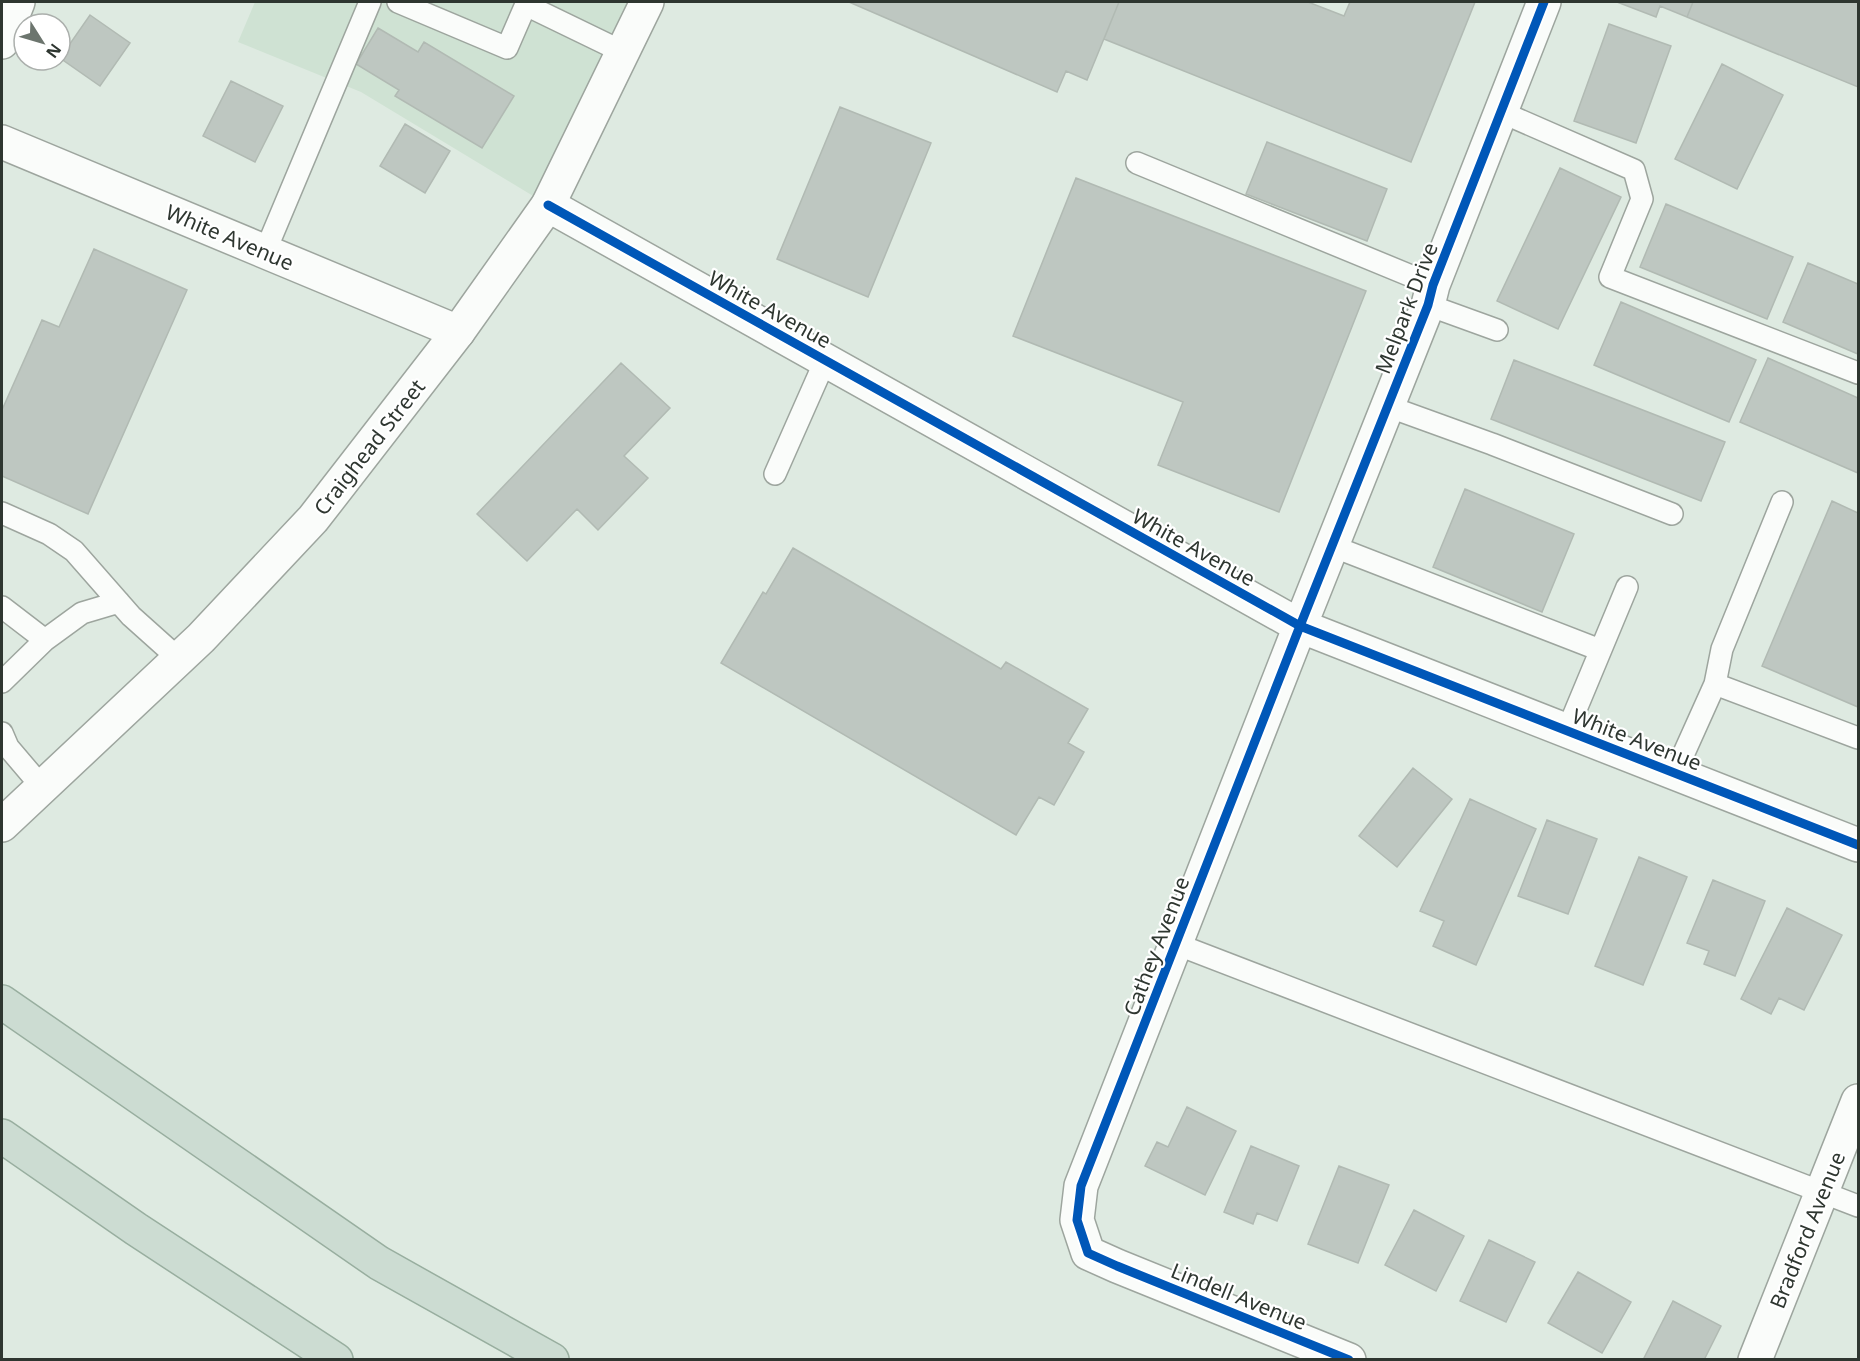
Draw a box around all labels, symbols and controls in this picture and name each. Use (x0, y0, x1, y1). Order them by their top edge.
north arrow (12, 12, 72, 72)
text: N (41, 39, 67, 63)
street label: White Avenue (162, 197, 298, 277)
street label: Melpark Drive (1368, 238, 1444, 378)
street label: White Avenue (703, 264, 837, 354)
street label: Craighead Street (307, 373, 431, 521)
street label: White Avenue (1127, 502, 1261, 592)
street label: White Avenue (1568, 701, 1706, 777)
street label: Cathey Avenue (1117, 872, 1195, 1020)
street label: Bradford Avenue (1763, 1147, 1851, 1313)
street label: Lindell Avenue (1167, 1256, 1311, 1336)

